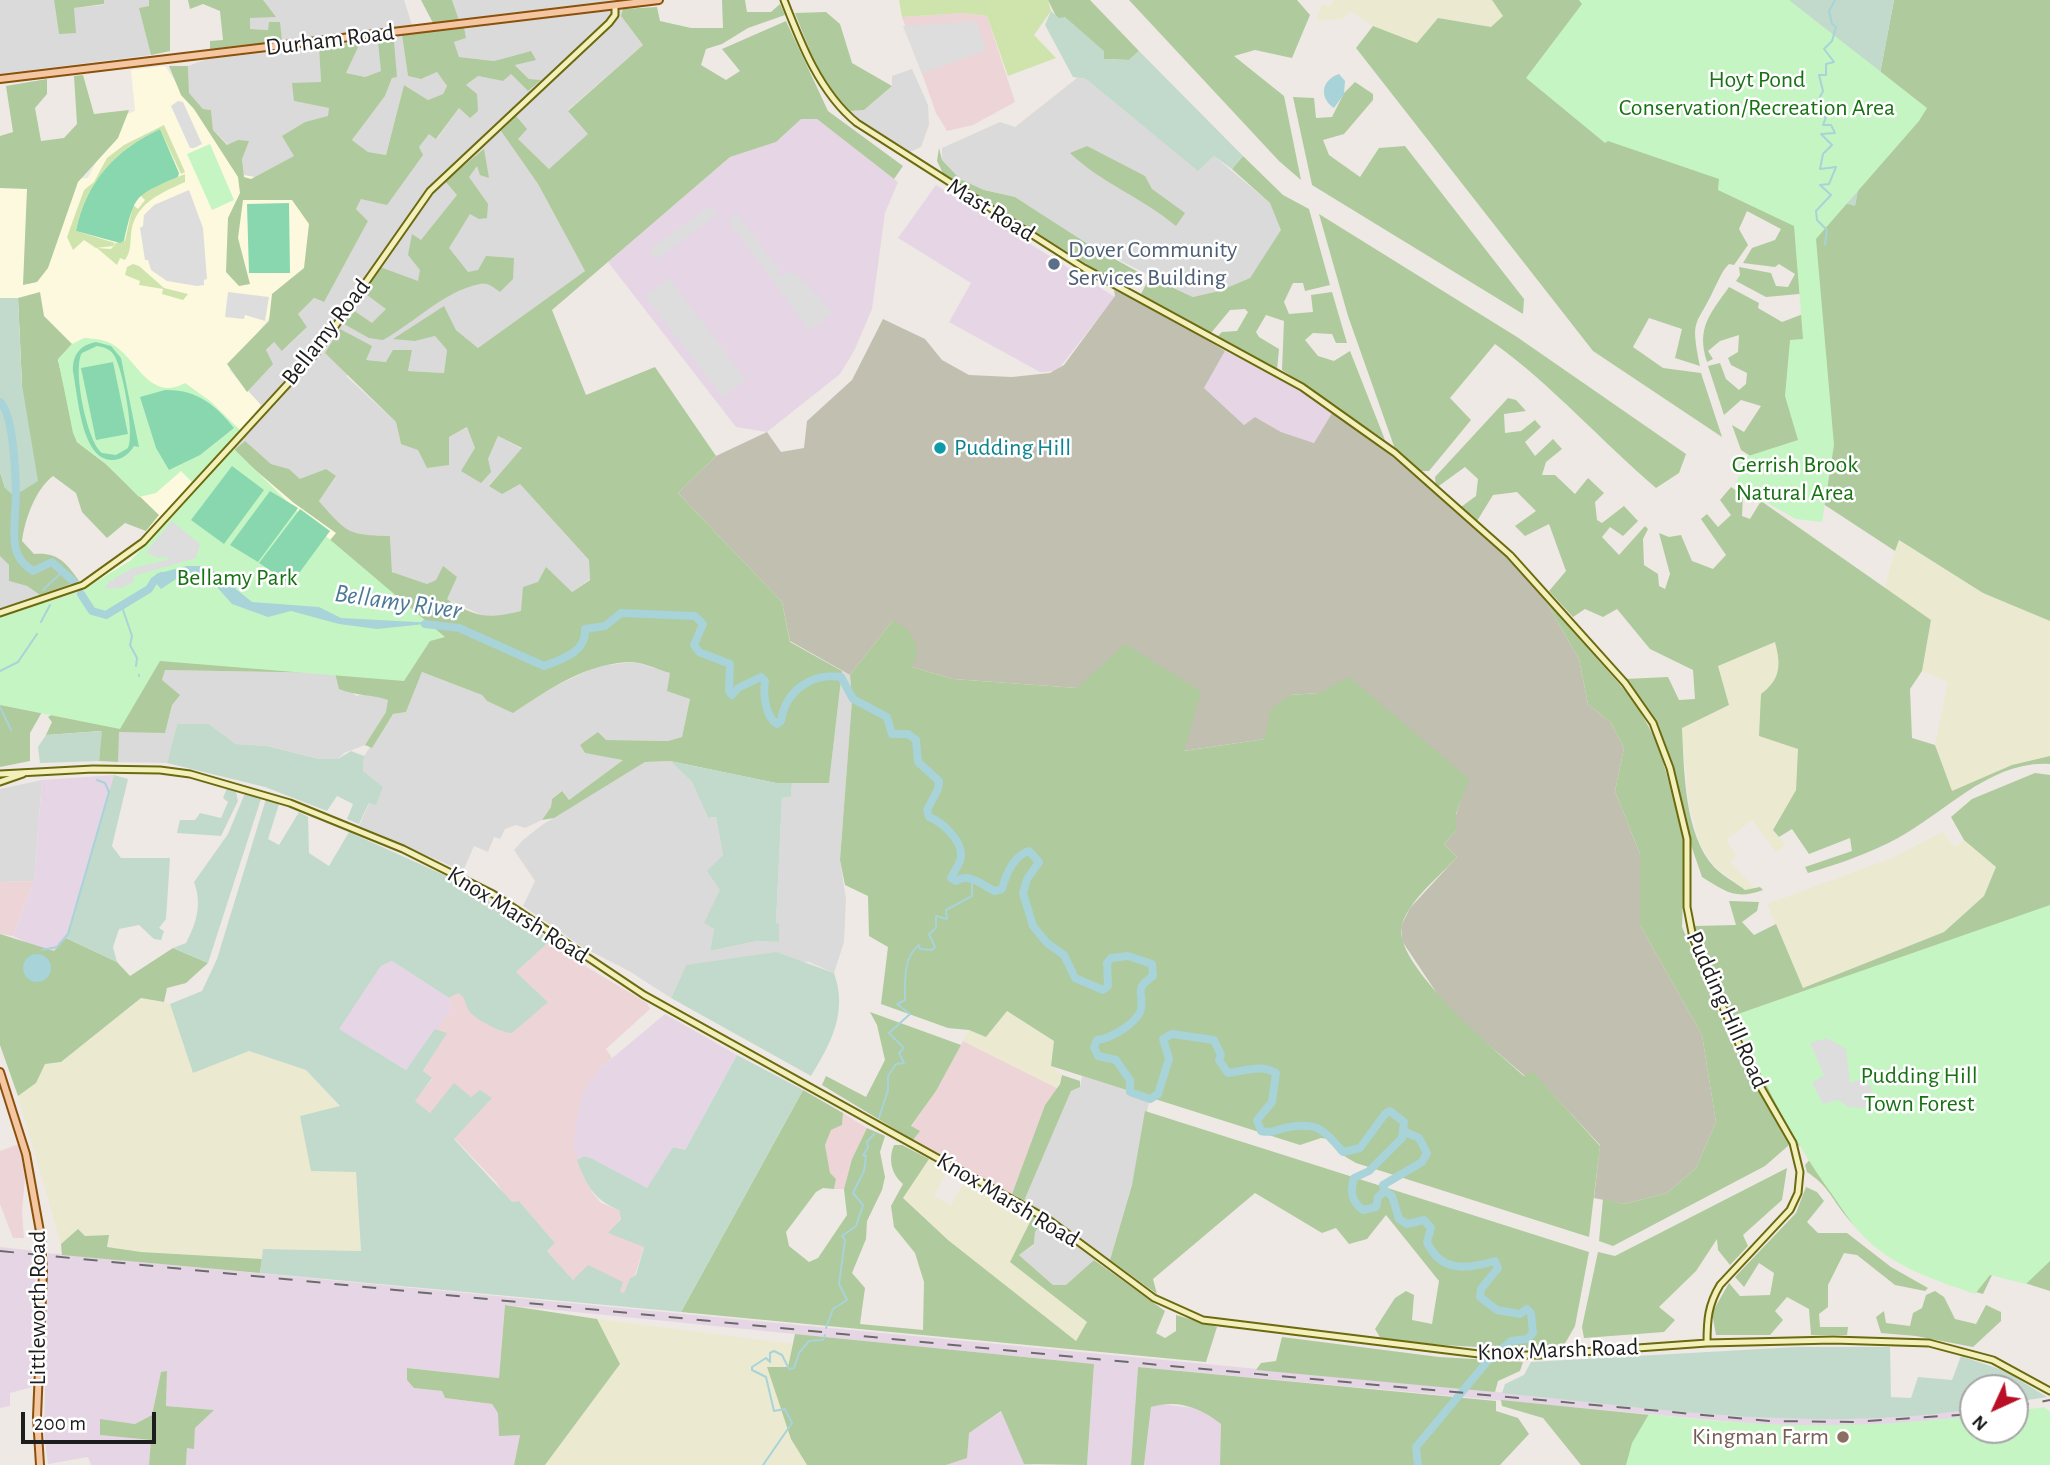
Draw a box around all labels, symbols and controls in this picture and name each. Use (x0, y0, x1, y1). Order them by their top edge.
street label: Durham Road (264, 18, 396, 62)
park label: Hoyt Pond Conservation/Recreation Area (1619, 66, 1895, 122)
street label: Mast Road (942, 172, 1040, 248)
place label: Dover Community Services Building (1068, 236, 1237, 292)
marker: Dover Community Services Building (1046, 256, 1062, 272)
street label: Bellamy Road (276, 273, 376, 391)
place label: Pudding Hill (954, 434, 1071, 462)
marker: Pudding Hill (932, 440, 948, 456)
park label: Gerrish Brook Natural Area (1732, 451, 1858, 507)
park label: Bellamy Park (177, 564, 297, 592)
water label: Bellamy River (333, 578, 463, 626)
street label: Knox Marsh Road (442, 860, 594, 970)
street label: Pudding Hill Road (1680, 927, 1774, 1093)
park label: Pudding Hill Town Forest (1860, 1062, 1978, 1118)
street label: Knox Marsh Road (931, 1146, 1085, 1254)
street label: Littleworth Road (24, 1230, 52, 1386)
street label: Knox Marsh Road (1477, 1333, 1639, 1367)
north arrow (1959, 1374, 2029, 1444)
scale bar (24, 1398, 159, 1442)
text: N (1969, 1411, 1992, 1434)
text: 200 m (34, 1413, 86, 1434)
place label: Kingman Farm (1692, 1423, 1829, 1451)
marker: Kingman Farm (1835, 1429, 1851, 1445)

